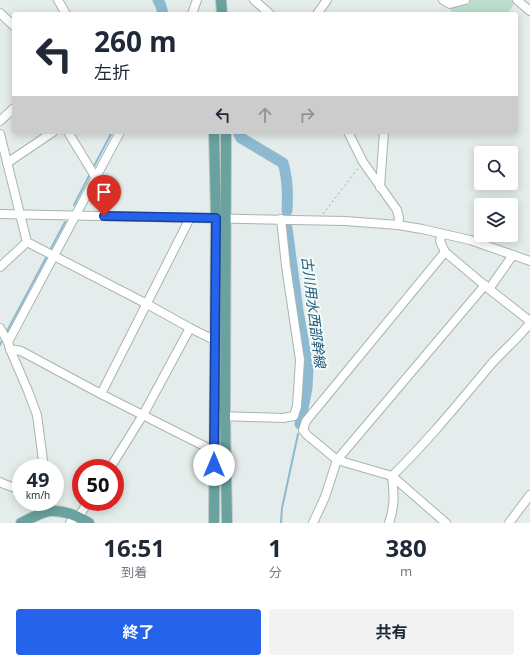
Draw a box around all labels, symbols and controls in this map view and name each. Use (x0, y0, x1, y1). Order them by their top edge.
text: 260 m (94, 22, 177, 60)
icon: left (28, 28, 80, 80)
text: 左折 (94, 60, 130, 84)
icon: left (212, 104, 234, 126)
icon: ahead (254, 104, 276, 126)
icon: right (296, 104, 318, 126)
map controls (474, 146, 518, 242)
button: search (474, 146, 518, 190)
pin (87, 175, 121, 216)
icon: arrive (93, 181, 115, 203)
button: layers (474, 198, 518, 242)
water label: 古川用水西部幹線 (298, 255, 330, 371)
position arrow (193, 444, 235, 486)
speed limit sign: 50 (72, 459, 124, 511)
text: 49 (27, 466, 49, 493)
text: km/h (26, 488, 50, 502)
text: 16:51 (103, 531, 165, 564)
text: 1 (268, 531, 282, 564)
text: 380 (385, 531, 427, 564)
text: m (400, 562, 412, 580)
text: 到着 (121, 563, 147, 581)
text: 分 (269, 563, 282, 581)
button: 終了 (16, 609, 261, 655)
button: 共有 (269, 609, 514, 655)

